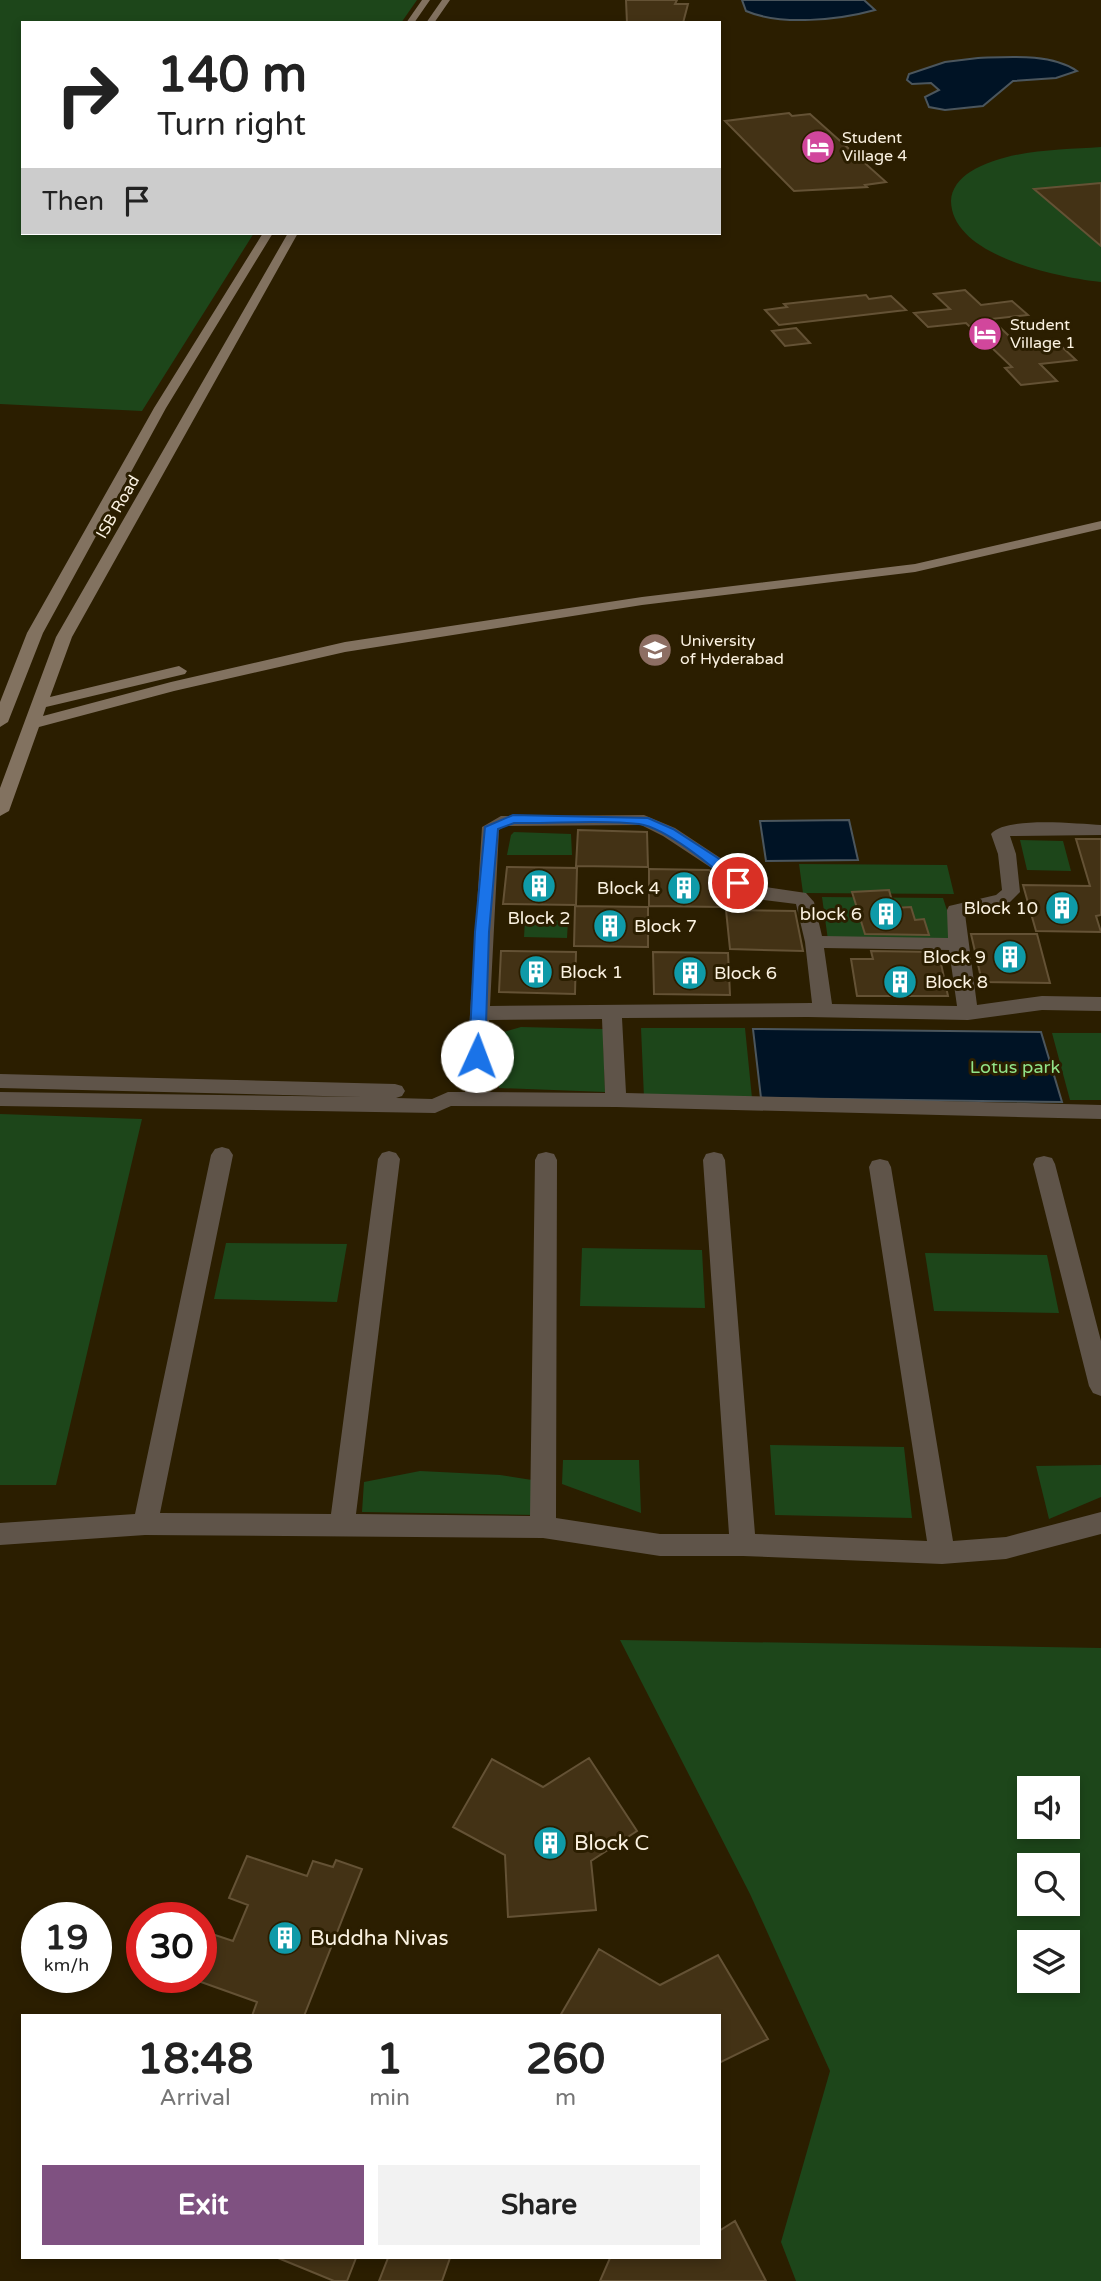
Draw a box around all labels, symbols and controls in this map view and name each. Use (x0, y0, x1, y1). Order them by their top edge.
text: 140 m (157, 46, 307, 105)
icon: right (42, 49, 133, 140)
text: Turn right (157, 106, 306, 144)
hotel icon: Student Village 4 (799, 128, 837, 166)
place label: Student Village 4 (842, 128, 907, 166)
icon: arrive (118, 182, 156, 220)
text: Then (42, 186, 104, 217)
hotel icon: Student Village 1 (966, 315, 1004, 353)
place label: Student Village 1 (1010, 315, 1075, 353)
street label: ISB Road (92, 472, 144, 542)
school or university icon: University of Hyderabad (636, 631, 674, 669)
place label: University of Hyderabad (680, 631, 784, 669)
pin (708, 853, 768, 913)
icon: arrive (719, 864, 757, 902)
building icon: Block 2 (520, 867, 558, 905)
building icon: Block 4 (665, 869, 703, 907)
place label: Block 4 (597, 877, 660, 899)
building icon: Block 10 (1043, 889, 1081, 927)
building icon: block 6 (867, 895, 905, 933)
place label: Block 10 (964, 897, 1038, 919)
place label: block 6 (800, 903, 862, 925)
place label: Block 2 (507, 907, 571, 929)
building icon: Block 7 (591, 907, 629, 945)
place label: Block 7 (634, 915, 697, 937)
building icon: Block 9 (991, 938, 1029, 976)
place label: Block 9 (923, 946, 986, 968)
building icon: Block 1 (517, 953, 555, 991)
building icon: Block 6 (671, 954, 709, 992)
place label: Block 1 (560, 961, 623, 983)
place label: Block 6 (714, 962, 777, 984)
building icon: Block 8 (881, 963, 919, 1001)
place label: Block 8 (925, 971, 988, 993)
position arrow (440, 1019, 514, 1093)
park label: Lotus park (970, 1056, 1060, 1078)
map controls (1017, 1776, 1080, 1993)
button: sound (1017, 1776, 1080, 1839)
building icon: Block C (531, 1824, 569, 1862)
place label: Block C (574, 1831, 649, 1856)
button: search (1017, 1853, 1080, 1916)
speed limit sign: 30 (126, 1902, 217, 1993)
text: 19 (45, 1917, 88, 1959)
building icon: Buddha Nivas (266, 1919, 304, 1957)
place label: Buddha Nivas (310, 1926, 449, 1951)
button: layers (1017, 1930, 1080, 1993)
text: km/h (44, 1954, 89, 1976)
text: 18:48 (137, 2034, 253, 2085)
text: 1 (376, 2034, 403, 2085)
text: 260 (526, 2034, 605, 2085)
text: Arrival (160, 2084, 231, 2112)
text: min (369, 2084, 410, 2112)
text: m (555, 2084, 576, 2112)
button: Exit (42, 2165, 364, 2245)
button: Share (378, 2165, 700, 2245)

